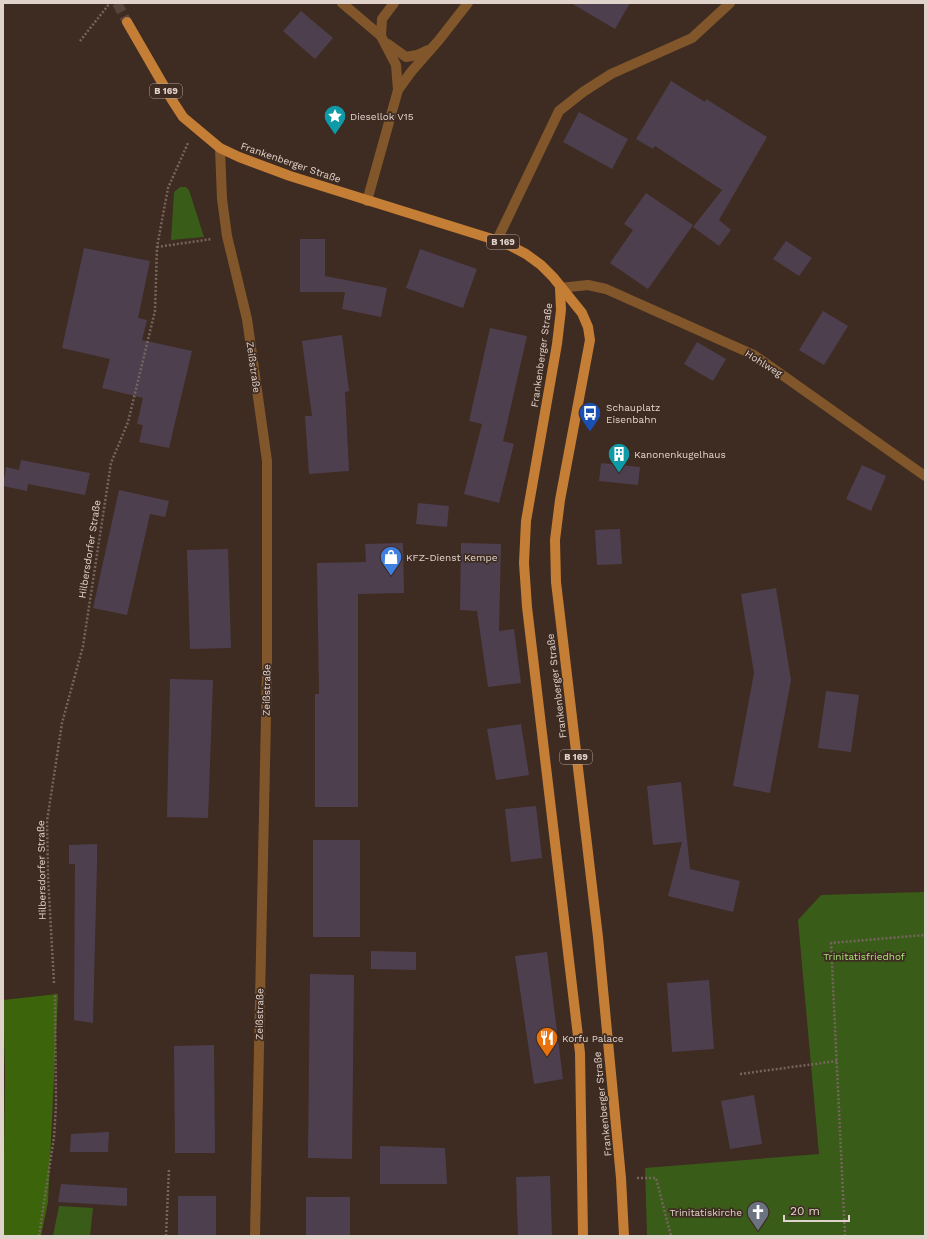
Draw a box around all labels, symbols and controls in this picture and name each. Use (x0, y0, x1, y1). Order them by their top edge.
road number: B 169 (150, 84, 182, 98)
place icon: Diesellok V15 (322, 103, 348, 136)
place label: Diesellok V15 (350, 111, 414, 122)
street label: Frankenberger Straße (239, 140, 343, 185)
road number: B 169 (487, 235, 519, 249)
street label: Frankenberger Straße (529, 302, 554, 408)
street label: Zeißstraße (244, 341, 263, 394)
street label: Hohlweg (743, 348, 785, 379)
bus stop icon: Schauplatz Eisenbahn (577, 400, 603, 433)
place label: Schauplatz Eisenbahn (606, 402, 660, 425)
building icon: Kanonenkugelhaus (606, 441, 632, 474)
place label: Kanonenkugelhaus (634, 449, 726, 460)
street label: Hilbersdorfer Straße (76, 499, 103, 599)
shop icon: KFZ-Dienst Kempe (378, 544, 404, 577)
place label: KFZ-Dienst Kempe (406, 552, 498, 563)
street label: Frankenberger Straße (545, 633, 568, 739)
street label: Zeißstraße (261, 664, 272, 716)
road number: B 169 (560, 750, 592, 764)
street label: Hilbersdorfer Straße (35, 820, 48, 920)
park label: Trinitatisfriedhof (823, 951, 905, 962)
street label: Zeißstraße (254, 988, 265, 1040)
restaurant icon: Korfu Palace (534, 1025, 560, 1058)
place label: Korfu Palace (562, 1033, 624, 1044)
street label: Frankenberger Straße (592, 1051, 613, 1157)
scale bar (784, 1197, 849, 1223)
church icon: Trinitatiskirche (745, 1199, 771, 1232)
text: 20 m (790, 1204, 820, 1218)
place label: Trinitatiskirche (669, 1207, 742, 1218)

